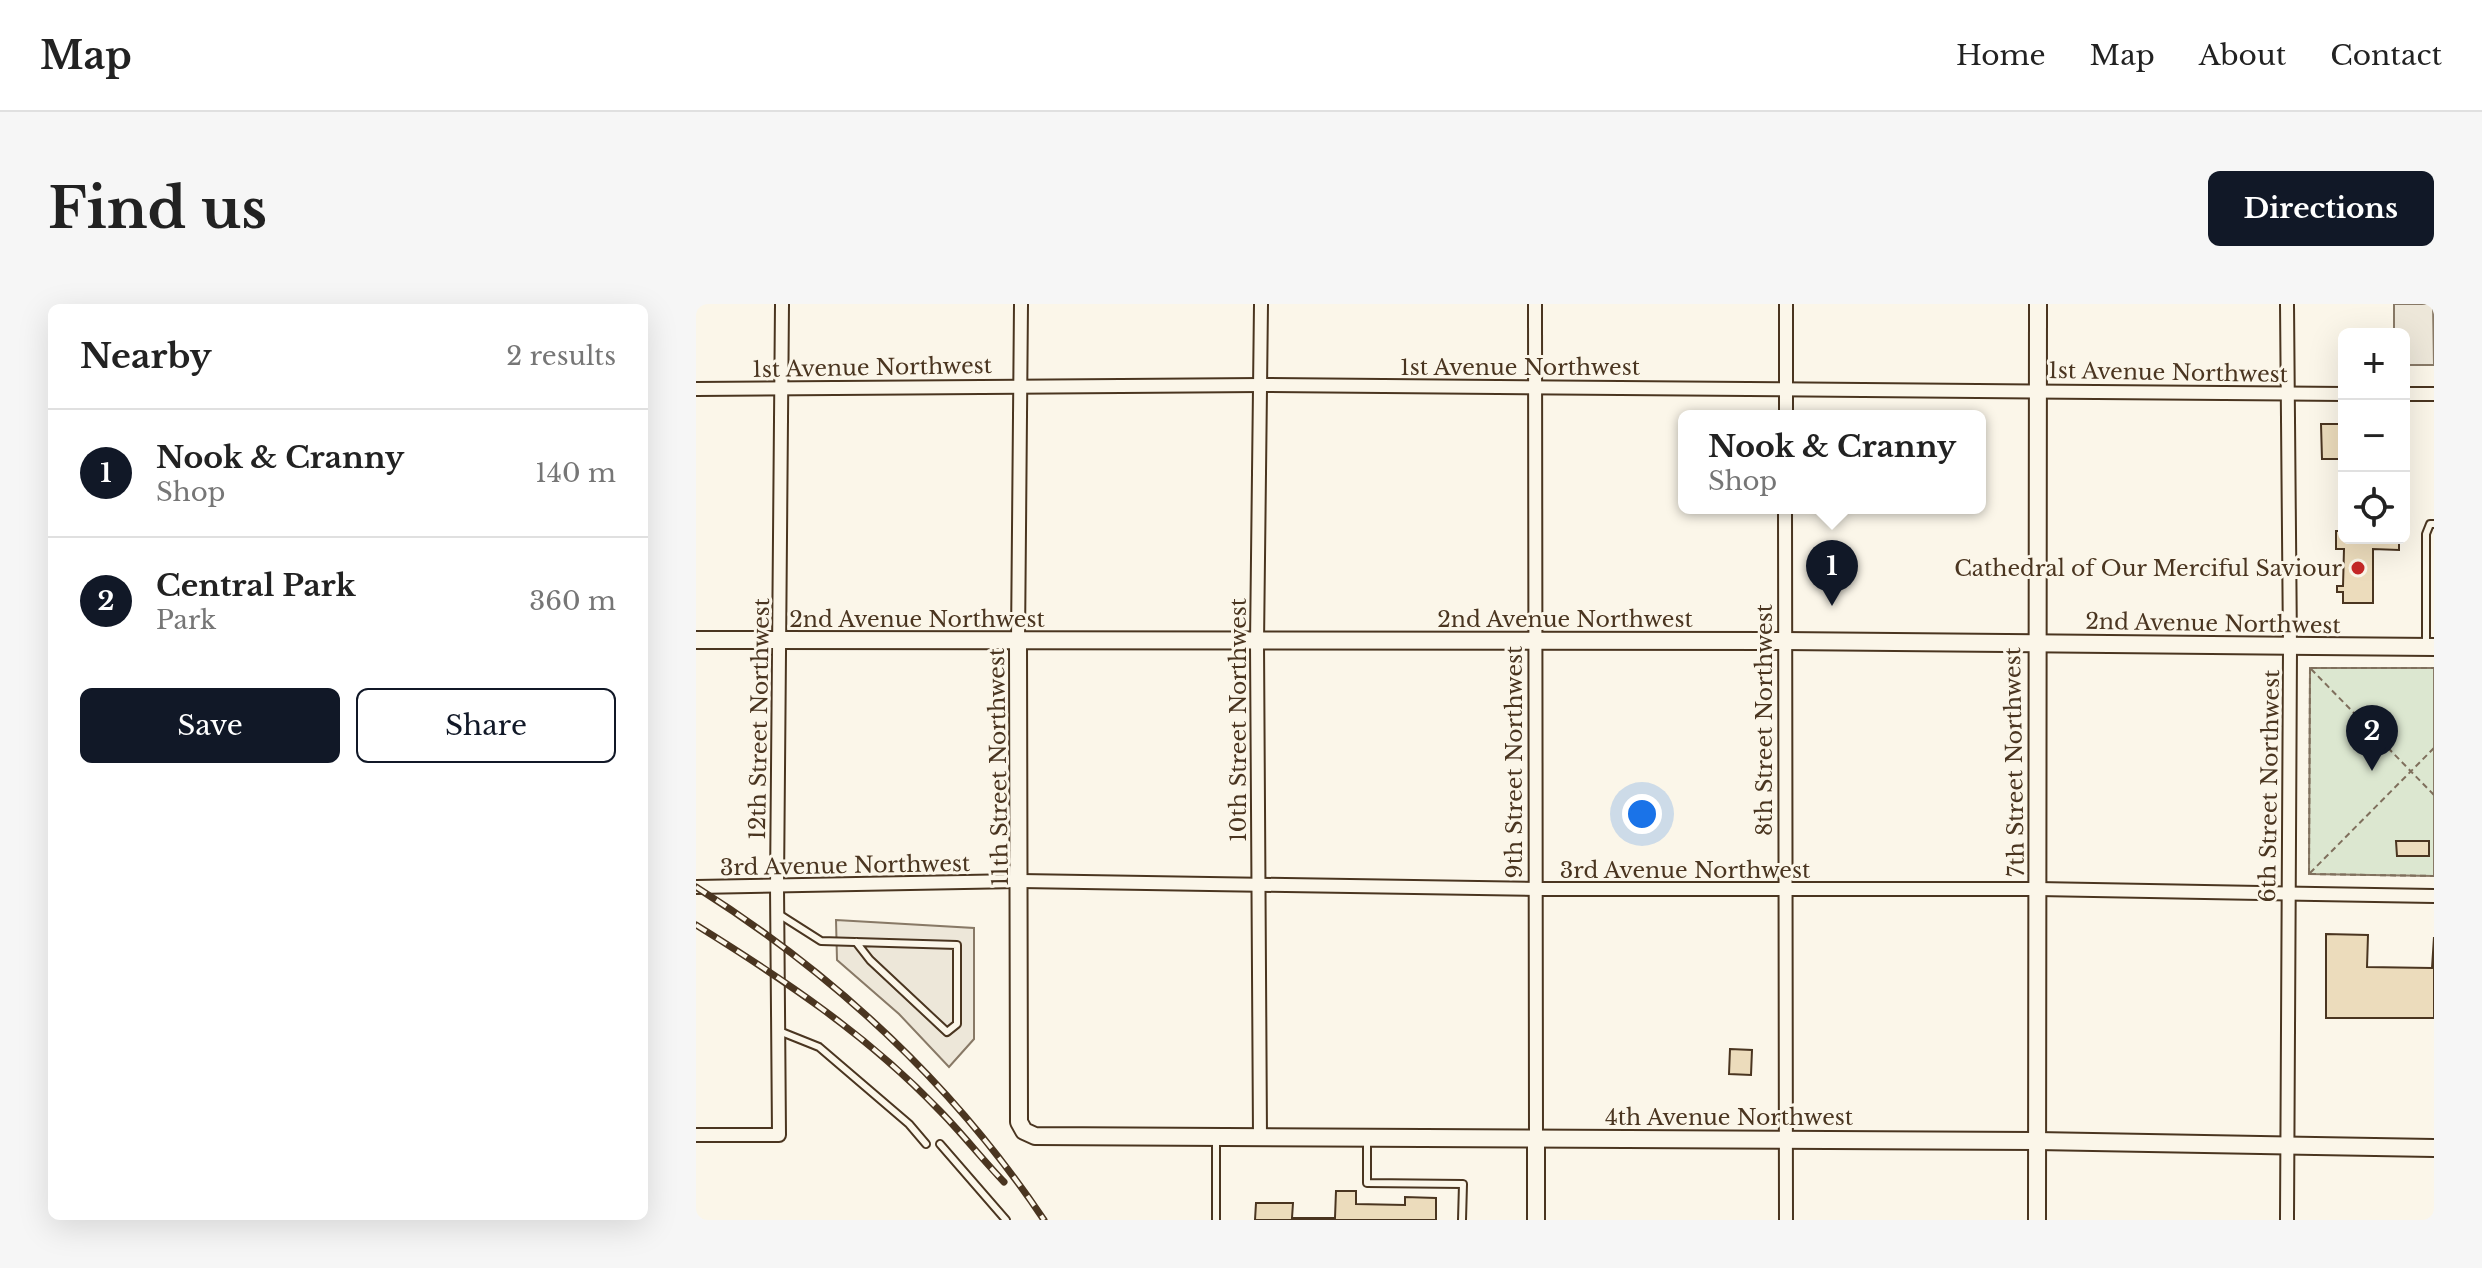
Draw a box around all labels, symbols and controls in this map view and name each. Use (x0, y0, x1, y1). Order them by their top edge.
text: Map (40, 32, 132, 79)
text: Home (1956, 38, 2046, 73)
text: Map (2090, 38, 2155, 73)
text: About (2199, 38, 2286, 73)
text: Contact (2330, 38, 2442, 73)
button: Directions (2208, 171, 2434, 246)
text: Find us (48, 174, 267, 243)
map controls (2338, 328, 2410, 544)
button: + (2338, 328, 2410, 400)
text: Nearby (80, 335, 212, 377)
text: 2 results (506, 340, 616, 372)
street label: 1st Avenue Northwest (752, 352, 993, 383)
street label: 1st Avenue Northwest (1400, 354, 1641, 381)
street label: 1st Avenue Northwest (2048, 357, 2289, 388)
button: − (2338, 400, 2410, 472)
popup (1678, 410, 1986, 514)
text: Nook & Cranny (1708, 428, 1956, 465)
text: Nook & Cranny (156, 439, 404, 476)
text: 1 (100, 457, 112, 489)
text: 140 m (535, 457, 616, 489)
text: Shop (1708, 465, 1777, 497)
button: locate (2338, 472, 2410, 544)
text: Shop (156, 476, 225, 508)
pin: 1 (1806, 540, 1858, 606)
place label: Cathedral of Our Merciful Saviour (1954, 555, 2342, 582)
marker: Cathedral of Our Merciful Saviour (2349, 559, 2367, 577)
text: Central Park (156, 567, 356, 604)
text: 2 (98, 585, 114, 617)
text: 360 m (529, 585, 616, 617)
street label: 12th Street Northwest (744, 597, 775, 840)
street label: 10th Street Northwest (1225, 597, 1252, 842)
street label: 8th Street Northwest (1751, 603, 1778, 836)
text: Park (156, 604, 216, 636)
street label: 2nd Avenue Northwest (789, 606, 1045, 633)
street label: 2nd Avenue Northwest (1437, 606, 1693, 633)
street label: 2nd Avenue Northwest (2085, 608, 2342, 639)
street label: 9th Street Northwest (1501, 645, 1528, 878)
street label: 7th Street Northwest (1999, 646, 2030, 877)
street label: 11th Street Northwest (983, 647, 1014, 886)
street label: 6th Street Northwest (2254, 669, 2285, 903)
button: Save (80, 688, 340, 763)
button: Share (356, 688, 616, 763)
pin: 2 (2346, 705, 2398, 771)
your location (1622, 794, 1662, 834)
street label: 3rd Avenue Northwest (720, 850, 971, 881)
street label: 3rd Avenue Northwest (1560, 857, 1811, 884)
street label: 4th Avenue Northwest (1605, 1104, 1854, 1131)

